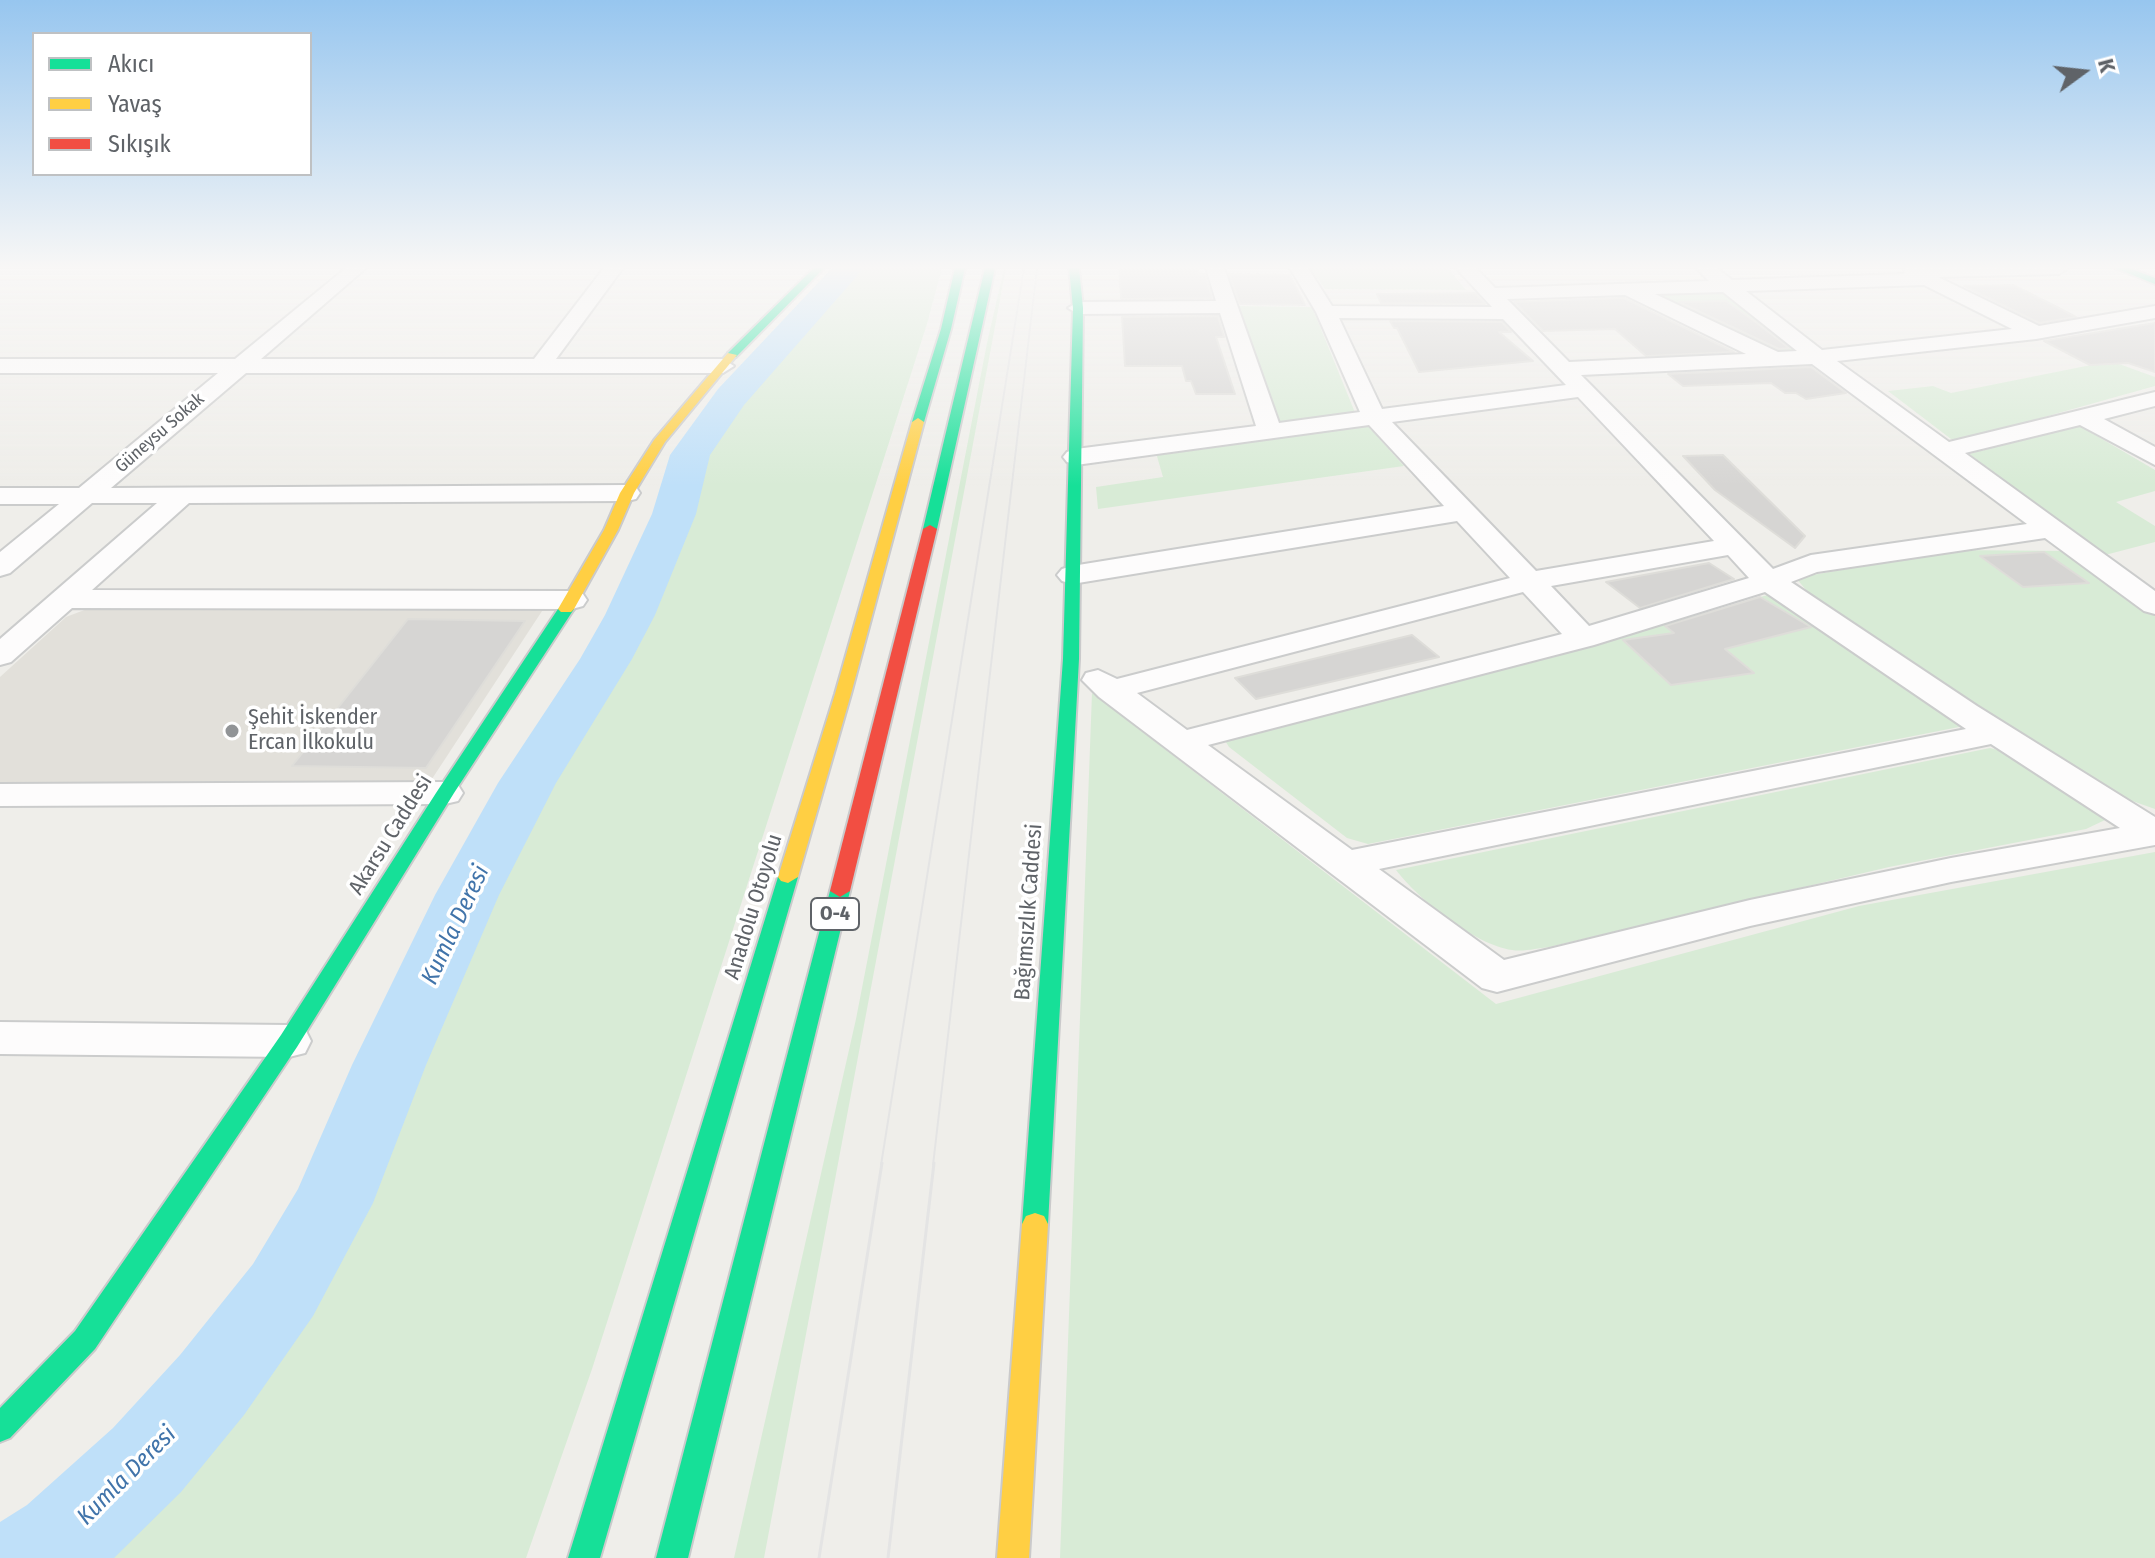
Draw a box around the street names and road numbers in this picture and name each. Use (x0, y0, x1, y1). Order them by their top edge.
street label: Güneysu Sokak (111, 388, 209, 478)
street label: Akarsu Caddesi (344, 770, 438, 900)
street label: Bağımsızlık Caddesi (1010, 823, 1048, 1001)
street label: Anadolu Otoyolu (719, 831, 789, 983)
road number: O-4 (811, 898, 859, 930)

